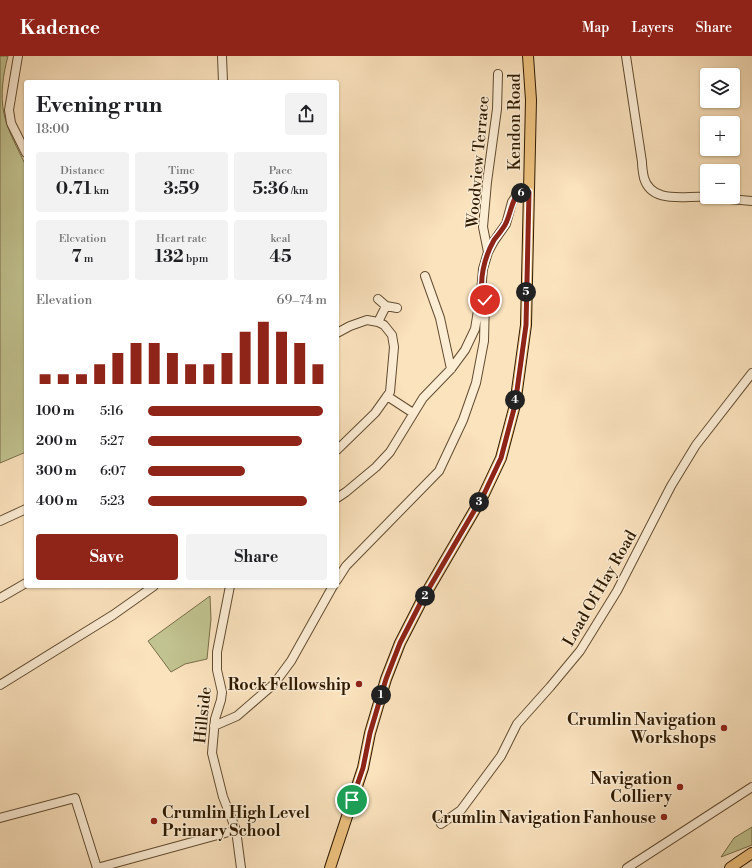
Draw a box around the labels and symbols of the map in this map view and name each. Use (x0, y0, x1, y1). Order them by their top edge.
street label: Kendon Road (505, 73, 525, 171)
street label: Woodview Terrace (462, 95, 494, 230)
pin: 6 (511, 183, 531, 203)
pin: 5 (516, 282, 536, 302)
pin (468, 283, 502, 317)
pin: 4 (505, 390, 525, 410)
pin: 3 (469, 492, 489, 512)
street label: Load Of Hay Road (559, 527, 641, 650)
pin: 2 (415, 586, 435, 606)
place label: Rock Fellowship (228, 675, 351, 695)
marker: Rock Fellowship (354, 679, 364, 689)
pin: 1 (371, 685, 391, 705)
street label: Hillside (190, 686, 216, 745)
place label: Crumlin Navigation Workshops (567, 710, 716, 748)
marker: Crumlin Navigation Workshops (719, 723, 729, 733)
place label: Navigation Colliery (590, 769, 673, 807)
marker: Navigation Colliery (675, 782, 685, 792)
pin (335, 783, 369, 817)
place label: Crumlin High Level Primary School (162, 803, 311, 841)
place label: Crumlin Navigation Fanhouse (432, 808, 656, 828)
marker: Crumlin Navigation Fanhouse (659, 812, 669, 822)
marker: Crumlin High Level Primary School (149, 816, 159, 826)

